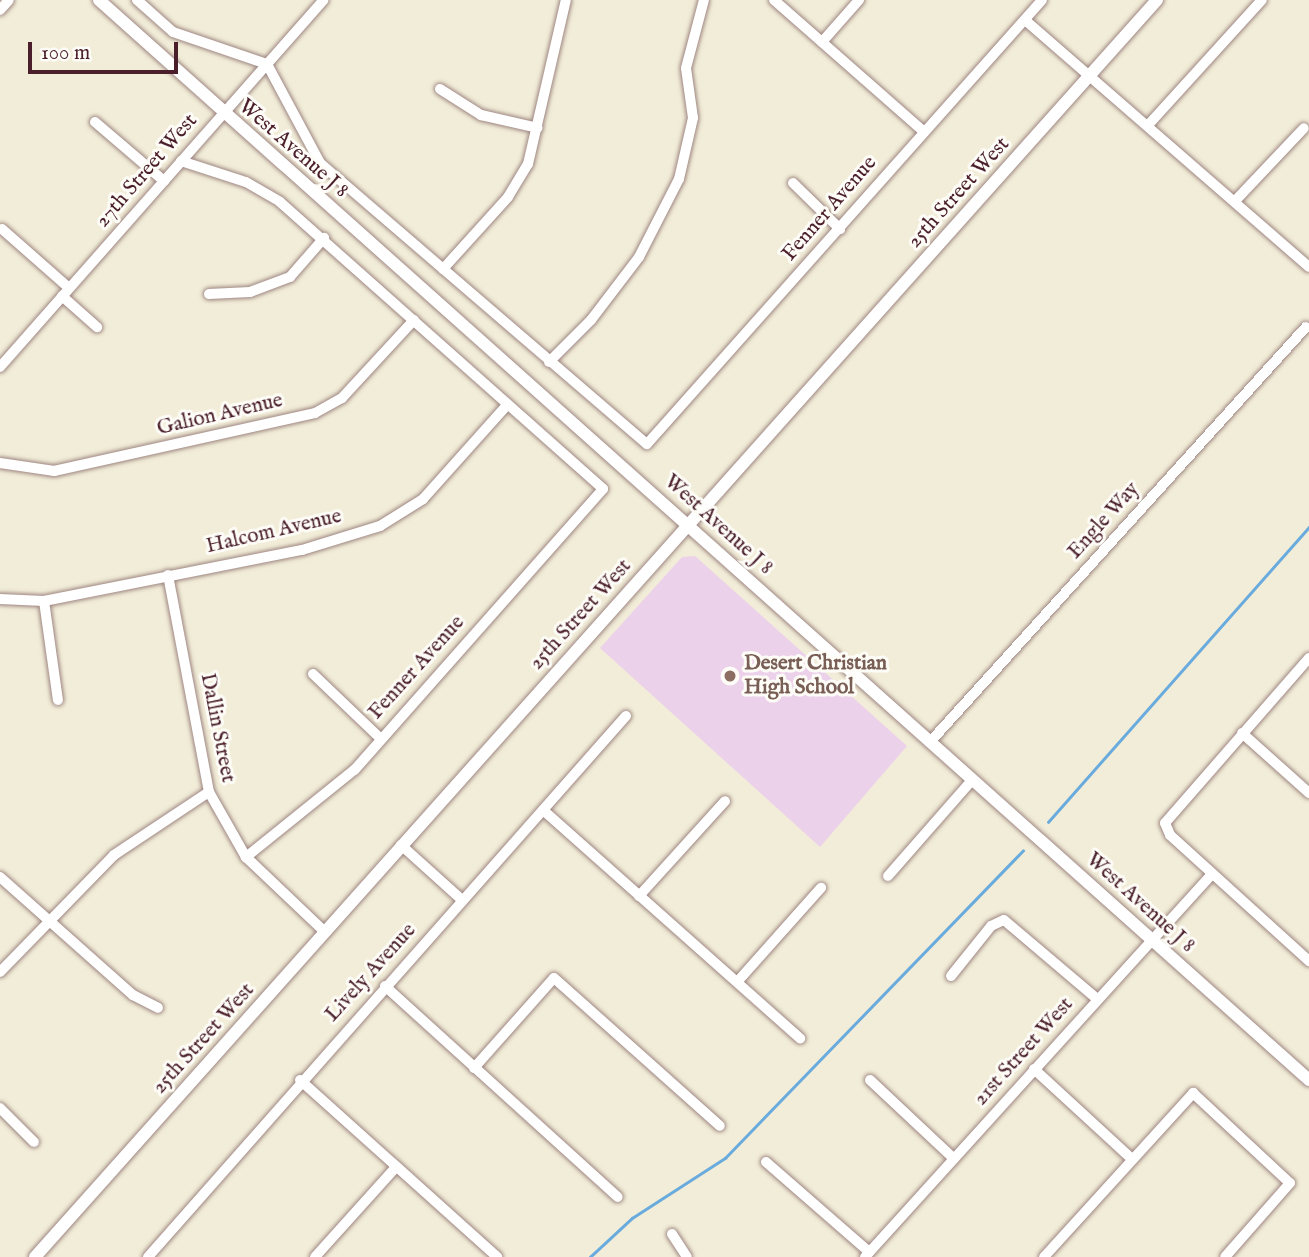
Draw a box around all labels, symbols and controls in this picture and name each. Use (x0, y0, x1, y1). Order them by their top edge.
scale bar (32, 28, 182, 72)
text: 100 m (41, 40, 90, 67)
street label: West Avenue J 8 (233, 94, 353, 204)
street label: 27th Street West (91, 109, 203, 233)
street label: 25th Street West (903, 132, 1015, 254)
street label: Fenner Avenue (777, 151, 883, 267)
street label: Galion Avenue (155, 388, 285, 442)
street label: West Avenue J 8 (658, 469, 778, 581)
street label: Engle Way (1063, 477, 1145, 565)
street label: Halcom Avenue (204, 504, 344, 560)
street label: 25th Street West (525, 554, 637, 676)
street label: Fenner Avenue (364, 611, 470, 725)
place label: Desert Christian High School (744, 651, 887, 701)
marker: Desert Christian High School (722, 668, 738, 684)
street label: Dallin Street (194, 671, 240, 785)
street label: West Avenue J 8 (1080, 847, 1200, 959)
street label: Lively Avenue (320, 919, 422, 1027)
street label: 25th Street West (148, 978, 260, 1100)
street label: 21st Street West (969, 993, 1079, 1111)

